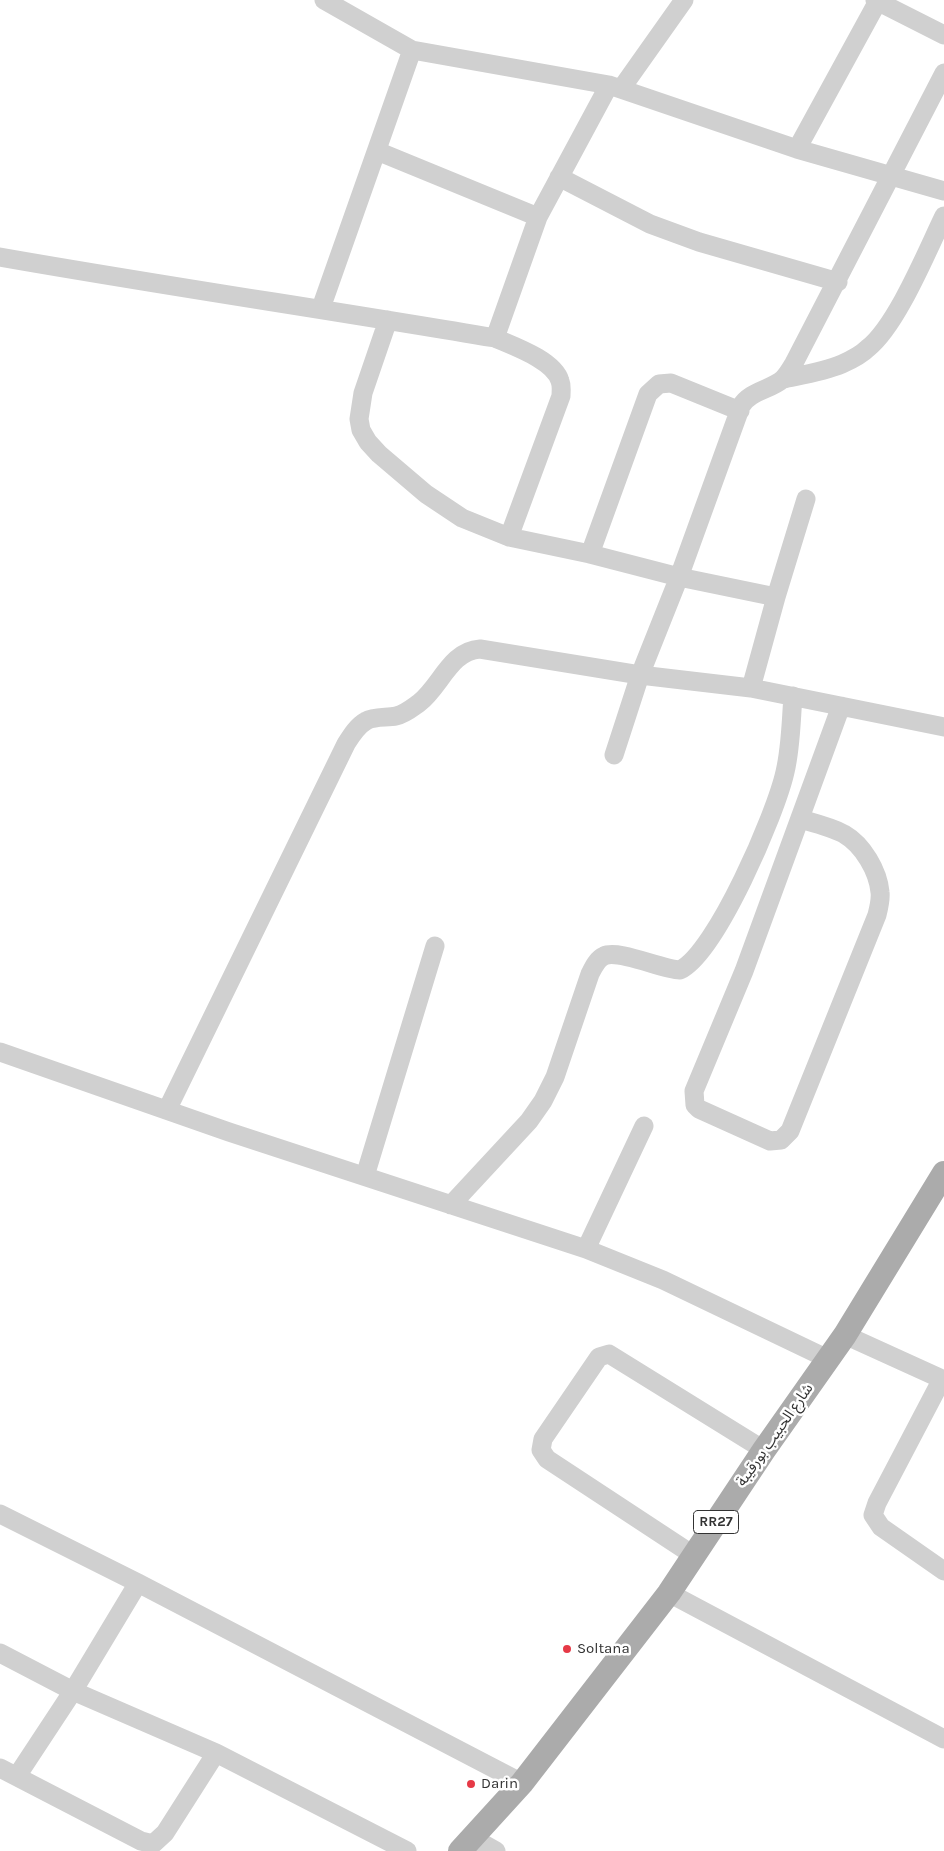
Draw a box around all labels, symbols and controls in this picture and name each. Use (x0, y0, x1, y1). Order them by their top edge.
street label: شارع الحبيب بورقيبة (733, 1380, 817, 1490)
road number: RR27 (694, 1510, 738, 1534)
place label: Soltana (577, 1640, 630, 1658)
marker: Soltana (561, 1643, 573, 1655)
place label: Darin (481, 1775, 518, 1793)
marker: Darin (465, 1778, 477, 1790)

